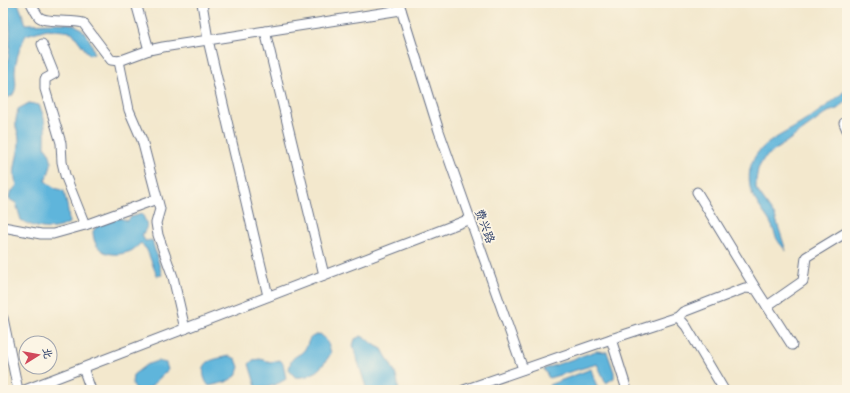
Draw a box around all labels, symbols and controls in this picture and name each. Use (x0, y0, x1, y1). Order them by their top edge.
street label: 费兴路 (472, 207, 498, 245)
north arrow (18, 335, 58, 375)
text: 北 (40, 347, 55, 360)

